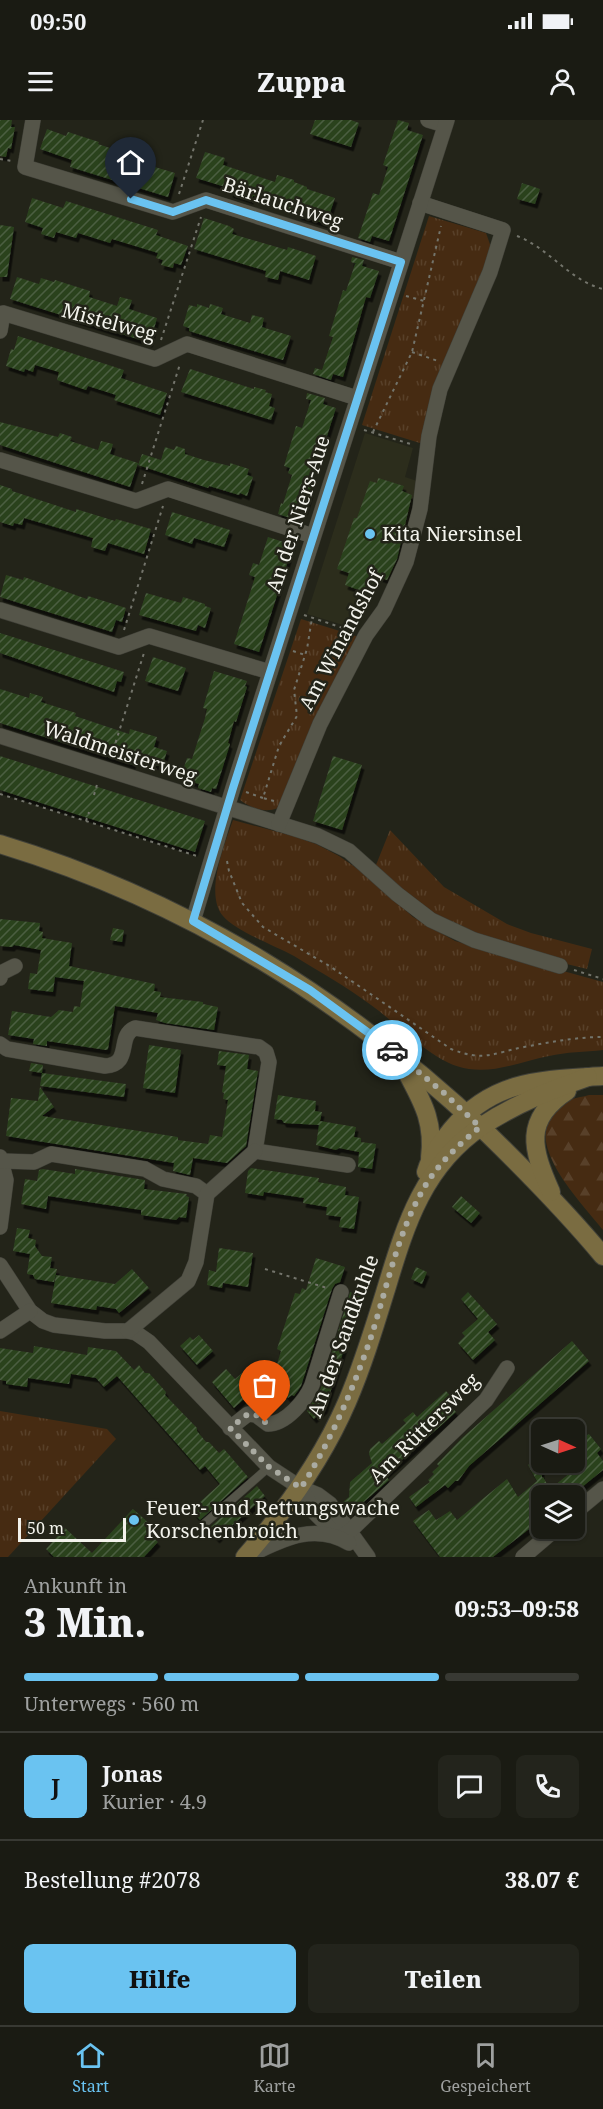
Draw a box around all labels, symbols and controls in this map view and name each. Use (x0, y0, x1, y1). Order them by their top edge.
text: 09:50 (30, 6, 86, 36)
text: Zuppa (257, 63, 346, 100)
icon: menu (24, 65, 57, 98)
icon: person (546, 65, 579, 98)
pin (105, 137, 156, 199)
icon: home (114, 146, 147, 179)
street label: Bärlauchweg (219, 170, 347, 235)
street label: Mistelweg (59, 296, 160, 347)
street label: An der Niers-Aue (259, 432, 336, 596)
place label: Kita Niersinsel (382, 520, 522, 547)
marker: Kita Niersinsel (363, 527, 377, 541)
street label: Am Winandshof (292, 563, 390, 715)
street label: Waldmeisterweg (40, 714, 201, 789)
courier (362, 1020, 422, 1080)
icon: car (376, 1034, 409, 1067)
street label: An der Sandkuhle (301, 1251, 384, 1421)
pin (239, 1360, 290, 1422)
street label: Am Rüttersweg (362, 1366, 485, 1489)
icon: bag (248, 1369, 281, 1402)
north arrow (531, 1419, 585, 1473)
map controls (531, 1419, 585, 1539)
button: layers (531, 1485, 585, 1539)
place label: Feuer- und Rettungswache Korschenbroich (146, 1494, 400, 1544)
marker: Feuer- und Rettungswache Korschenbroich (127, 1513, 141, 1527)
scale bar (18, 1515, 126, 1542)
text: 50 m (27, 1517, 64, 1539)
text: Ankunft in (24, 1572, 127, 1599)
text: 09:53–09:58 (455, 1593, 579, 1623)
text: 3 Min. (24, 1595, 146, 1648)
text: Unterwegs · 560 m (24, 1690, 199, 1717)
button: chat (438, 1755, 501, 1818)
button: phone (516, 1755, 579, 1818)
text: Jonas (102, 1758, 163, 1788)
text: J (51, 1771, 60, 1801)
text: Kurier · 4.9 (102, 1788, 207, 1815)
text: Bestellung #2078 (24, 1864, 200, 1894)
text: 38.07 € (505, 1864, 579, 1894)
button: Hilfe (24, 1944, 296, 2013)
button: Teilen (308, 1944, 579, 2013)
tab: Start (72, 2039, 109, 2097)
tab: Karte (254, 2039, 295, 2097)
tab: Gespeichert (440, 2039, 531, 2097)

